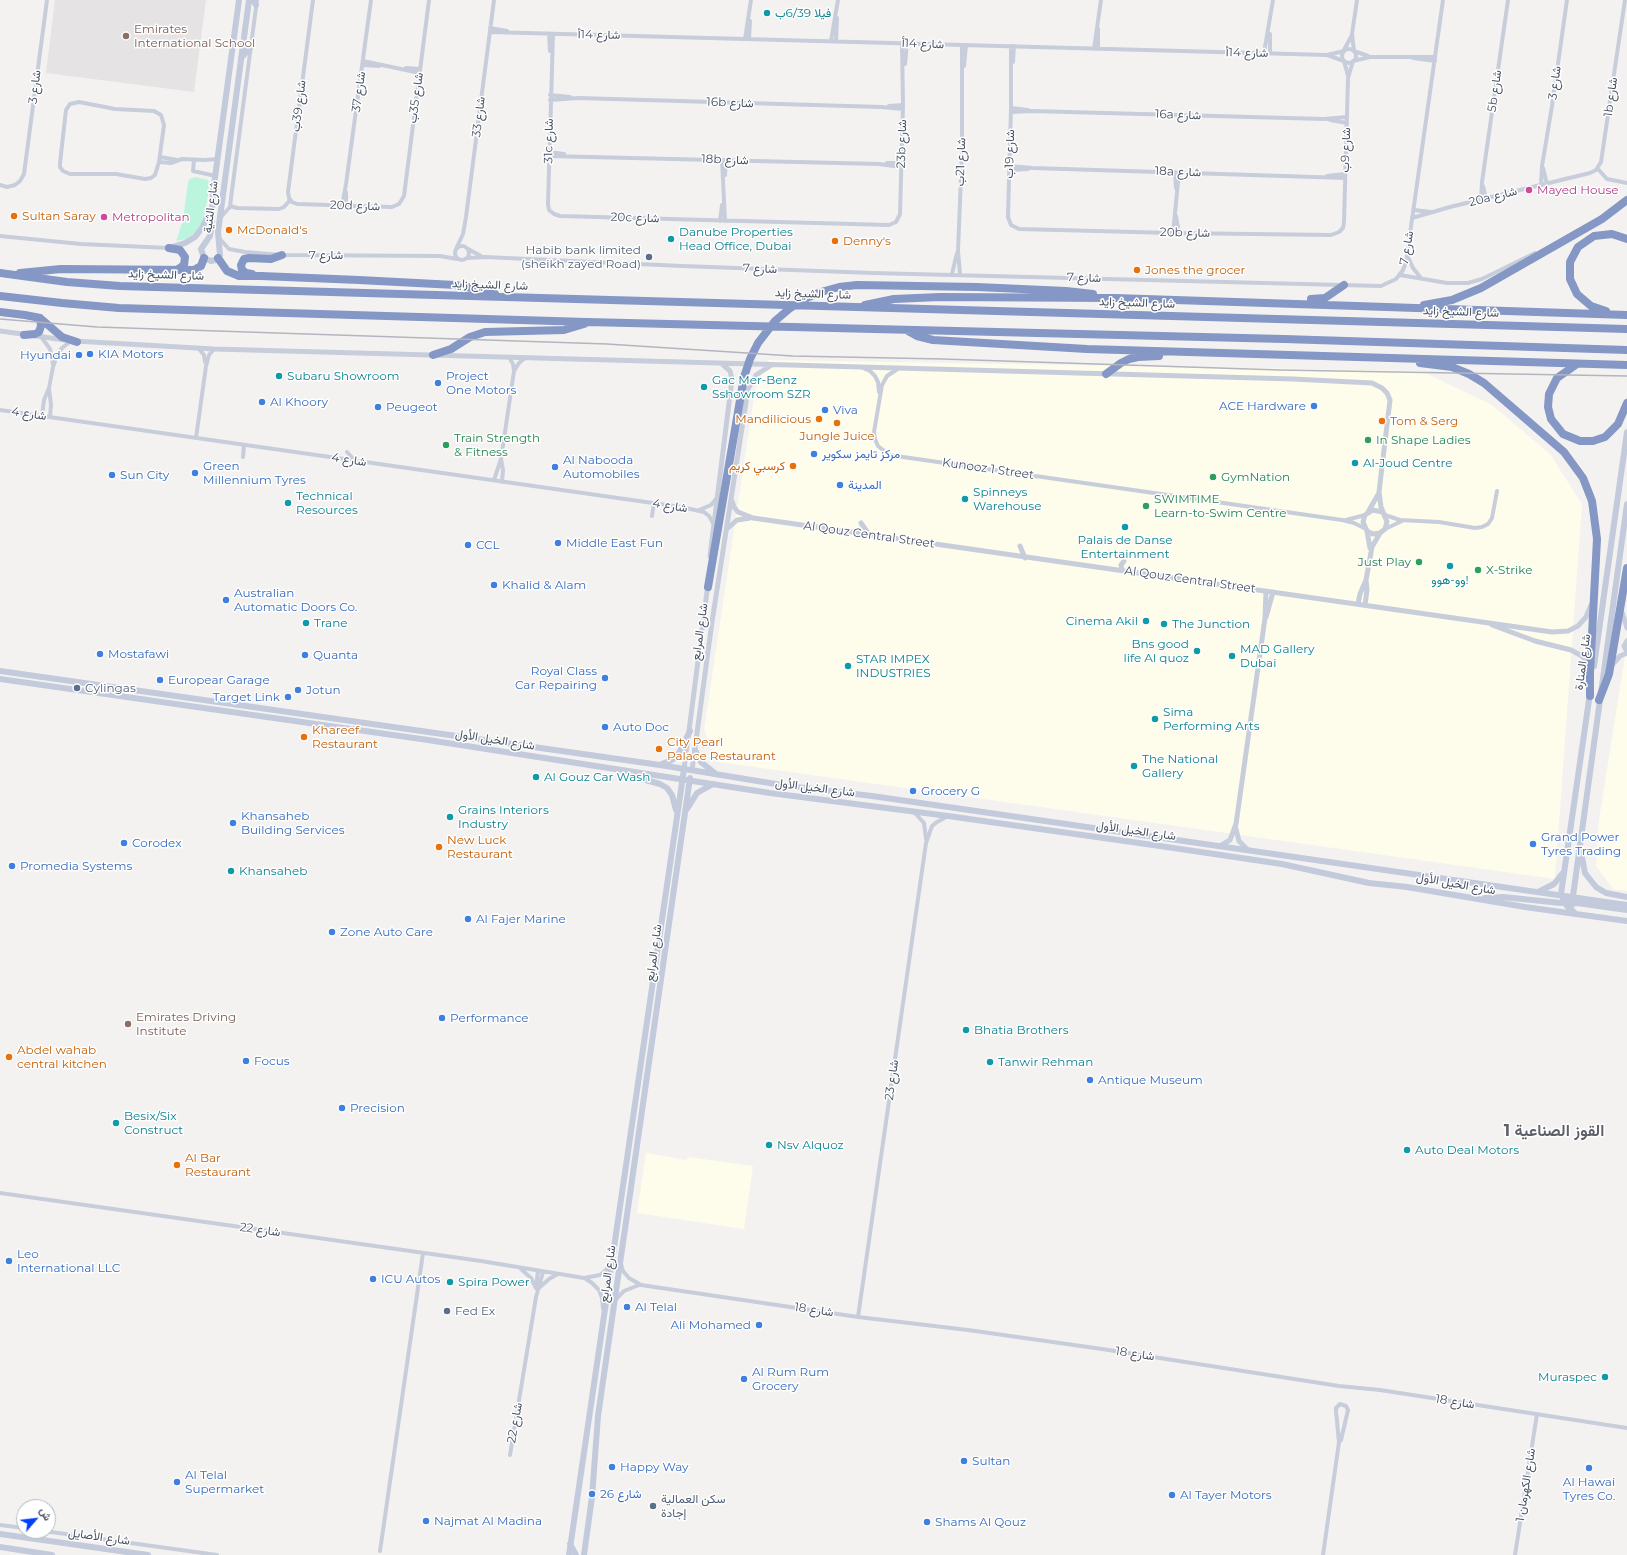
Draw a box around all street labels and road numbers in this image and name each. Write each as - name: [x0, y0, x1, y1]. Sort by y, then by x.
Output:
- street label: شارع 14أ: [578, 27, 620, 43]
- street label: شارع 14أ: [902, 36, 944, 52]
- street label: شارع 14أ: [1226, 45, 1268, 61]
- street label: شارع 3: [1546, 65, 1564, 101]
- street label: شارع 3: [26, 69, 44, 105]
- street label: 5b شارع: [1485, 69, 1505, 113]
- street label: شارع 37: [349, 71, 369, 113]
- street label: شارع 35ب: [405, 72, 427, 124]
- street label: 1b شارع: [1601, 76, 1621, 118]
- street label: شارع 39ب: [289, 79, 309, 133]
- street label: 16b شارع: [706, 95, 754, 111]
- street label: شارع 33: [469, 96, 489, 138]
- street label: 16a شارع: [1155, 107, 1201, 123]
- street label: 31c شارع: [541, 118, 557, 164]
- street label: 23b شارع: [894, 119, 910, 169]
- street label: شارع 9ب: [1338, 127, 1354, 173]
- street label: شارع 19ب: [1002, 129, 1018, 179]
- street label: شارع 21ب: [953, 137, 969, 187]
- street label: 18b شارع: [701, 152, 749, 168]
- street label: 18a شارع: [1155, 164, 1201, 180]
- street label: شارع الثنية: [201, 180, 221, 234]
- street label: 20a شارع: [1467, 184, 1519, 210]
- street label: 20d شارع: [330, 198, 380, 214]
- street label: 20c شارع: [610, 210, 660, 226]
- street label: 20b شارع: [1160, 225, 1210, 241]
- street label: شارع 7: [1397, 230, 1417, 266]
- street label: شارع 7: [309, 248, 343, 262]
- street label: شارع 7: [743, 261, 777, 277]
- street label: شارع الشيخ زايد: [128, 266, 204, 284]
- street label: شارع 7: [1067, 270, 1101, 286]
- street label: شارع الشيخ زايد: [452, 276, 528, 294]
- street label: شارع الشيخ زايد: [775, 285, 851, 303]
- street label: شارع الشيخ زايد: [1099, 294, 1175, 312]
- street label: شارع الشيخ زايد: [1423, 303, 1499, 321]
- street label: شارع 4: [11, 404, 47, 424]
- street label: شارع 4: [331, 450, 367, 470]
- street label: Kunooz 1 Street: [941, 455, 1035, 483]
- street label: شارع 4: [651, 496, 689, 516]
- street label: Al Qouz Central Street: [802, 519, 936, 551]
- street label: Al Qouz Central Street: [1123, 564, 1257, 596]
- street label: شارع المرابع: [689, 602, 711, 662]
- street label: شارع المنارة: [1572, 633, 1594, 691]
- street label: شارع الخيل الأول: [454, 727, 536, 753]
- street label: شارع الخيل الأول: [774, 776, 856, 800]
- street label: شارع الخيل الأول: [1095, 818, 1177, 844]
- street label: شارع الخيل الأول: [1415, 870, 1497, 898]
- street label: شارع المرابع: [643, 923, 665, 983]
- street label: شارع 23: [882, 1059, 902, 1101]
- street label: شارع 22: [239, 1220, 281, 1240]
- street label: شارع المرابع: [597, 1244, 619, 1304]
- street label: شارع 18: [794, 1300, 834, 1320]
- street label: شارع 18: [1115, 1344, 1155, 1364]
- street label: شارع 18: [1434, 1392, 1476, 1412]
- street label: شارع 22: [504, 1402, 526, 1444]
- street label: شارع الكهرمان 1: [1513, 1447, 1539, 1523]
- street label: شارع الأصايل: [67, 1526, 131, 1548]

